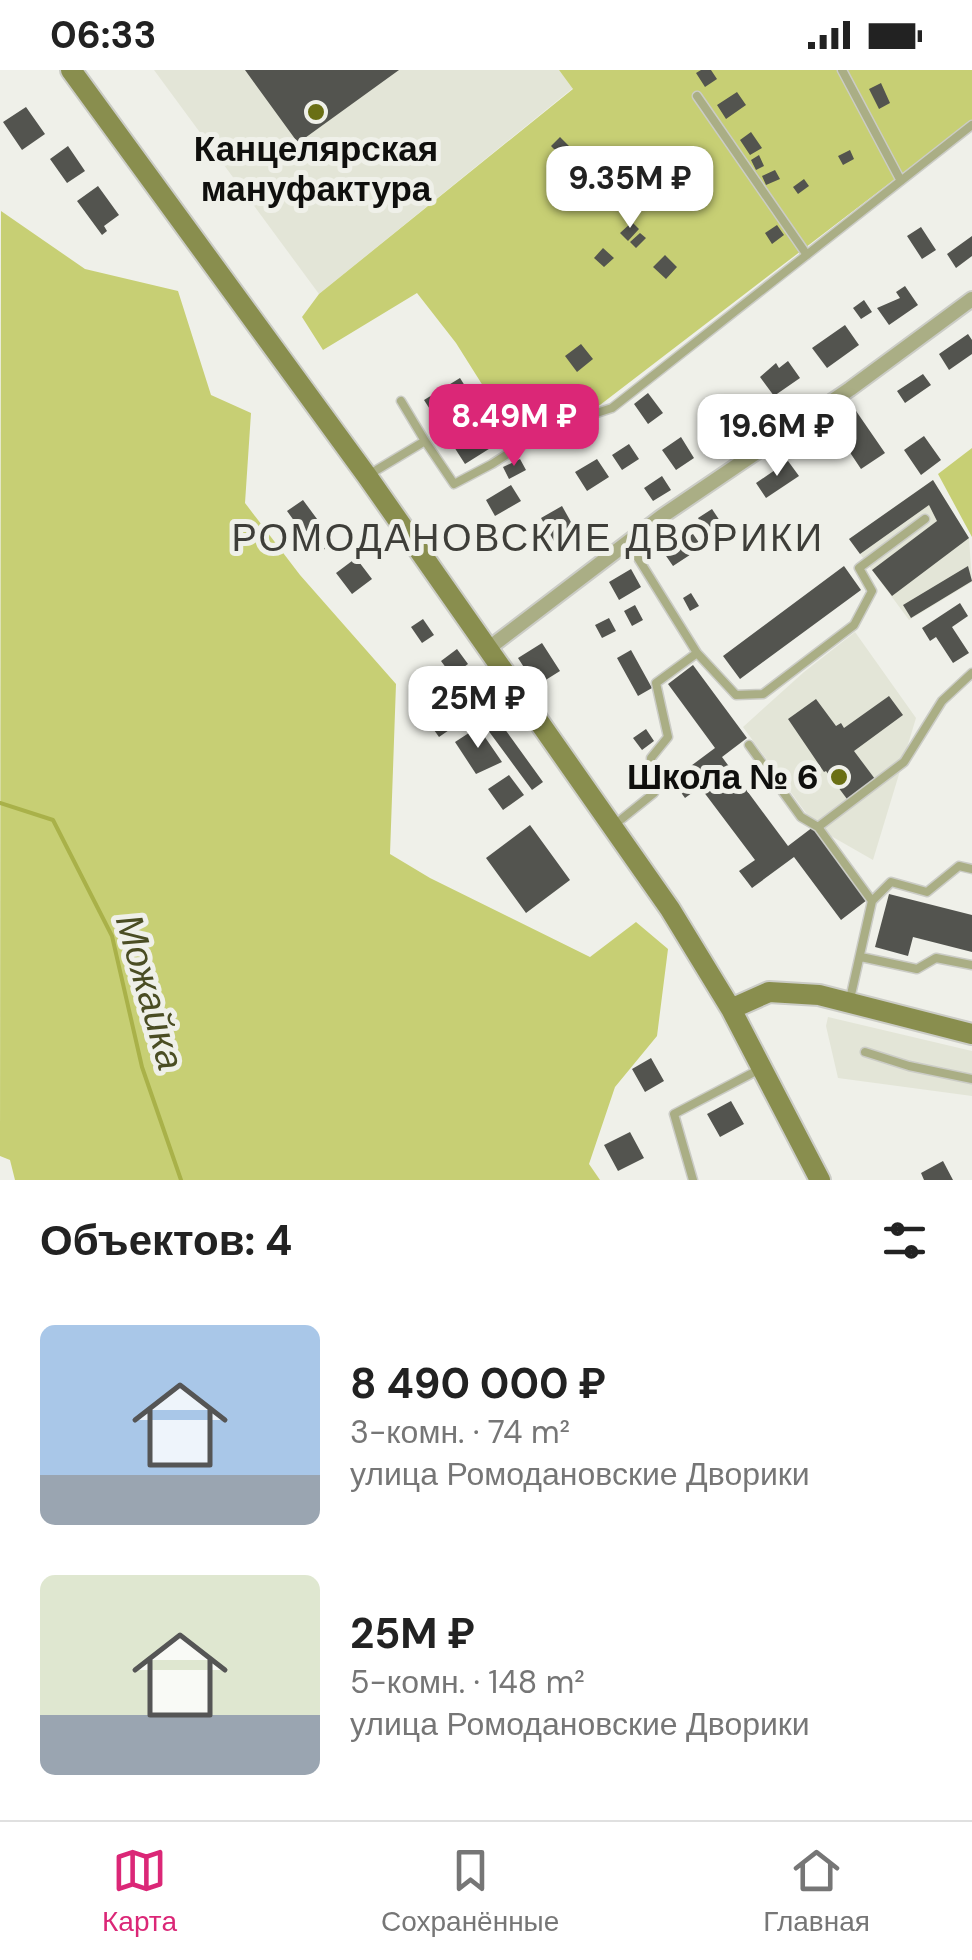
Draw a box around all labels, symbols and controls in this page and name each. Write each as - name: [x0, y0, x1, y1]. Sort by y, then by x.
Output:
- text: 06:33: [50, 10, 156, 60]
- marker: Канцелярская мануфактура: [305, 101, 327, 123]
- place label: Канцелярская мануфактура: [194, 126, 438, 212]
- pin: 9.35M ₽: [538, 146, 722, 231]
- text: 9.35M ₽: [568, 157, 692, 199]
- pin: 8.49M ₽: [422, 384, 606, 469]
- pin: 19.6M ₽: [685, 394, 869, 479]
- text: 8.49M ₽: [451, 395, 577, 437]
- text: 19.6M ₽: [719, 405, 835, 447]
- district label: РОМОДАНОВСКИЕ ДВОРИКИ: [232, 513, 824, 563]
- pin: 25M ₽: [408, 666, 548, 751]
- text: 25M ₽: [430, 677, 526, 719]
- place label: Школа № 6: [627, 754, 819, 800]
- marker: Школа № 6: [828, 766, 850, 788]
- water label: Можайка: [104, 908, 196, 1076]
- text: Объектов: 4: [40, 1213, 292, 1268]
- icon: filters: [877, 1213, 932, 1268]
- text: 8 490 000 ₽: [350, 1356, 606, 1411]
- icon: home: [120, 1365, 240, 1485]
- text: 3-комн. · 74 m²: [350, 1411, 570, 1453]
- text: улица Ромодановские Дворики: [350, 1453, 810, 1495]
- text: 25M ₽: [350, 1606, 475, 1661]
- icon: home: [120, 1615, 240, 1735]
- text: 5-комн. · 148 m²: [350, 1661, 585, 1703]
- text: улица Ромодановские Дворики: [350, 1703, 810, 1745]
- tab: Карта: [102, 1843, 177, 1940]
- tab: Сохранённые: [381, 1843, 559, 1940]
- tab: Главная: [763, 1843, 870, 1940]

